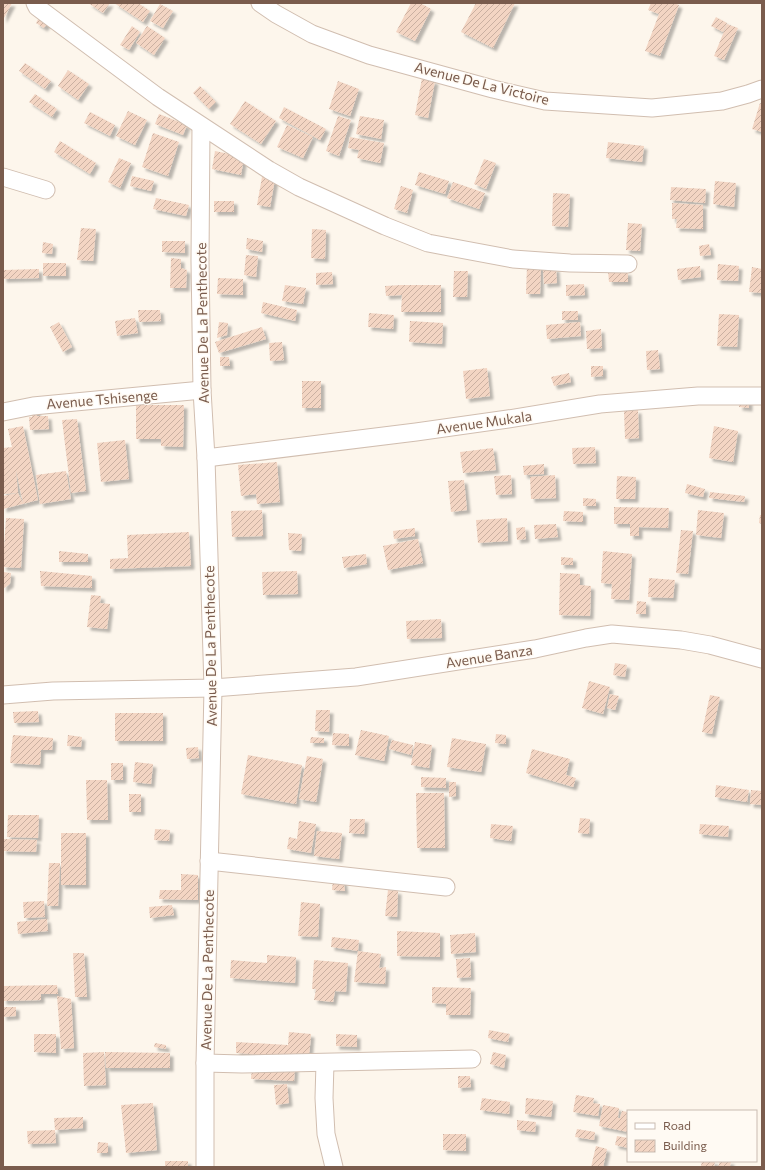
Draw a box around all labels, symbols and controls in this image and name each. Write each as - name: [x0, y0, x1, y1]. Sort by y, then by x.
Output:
- street label: Avenue De La Victoire: [413, 58, 551, 108]
- street label: Avenue De La Penthecote: [192, 242, 212, 404]
- street label: Avenue Tshisenge: [46, 386, 158, 412]
- street label: Avenue Mukala: [435, 407, 533, 437]
- street label: Avenue De La Penthecote: [200, 565, 220, 727]
- street label: Avenue Banza: [444, 641, 534, 671]
- street label: Avenue De La Penthecote: [197, 889, 217, 1051]
- legend: [627, 1110, 757, 1162]
- text: Road: [663, 1118, 691, 1132]
- text: Building: [663, 1138, 707, 1152]

